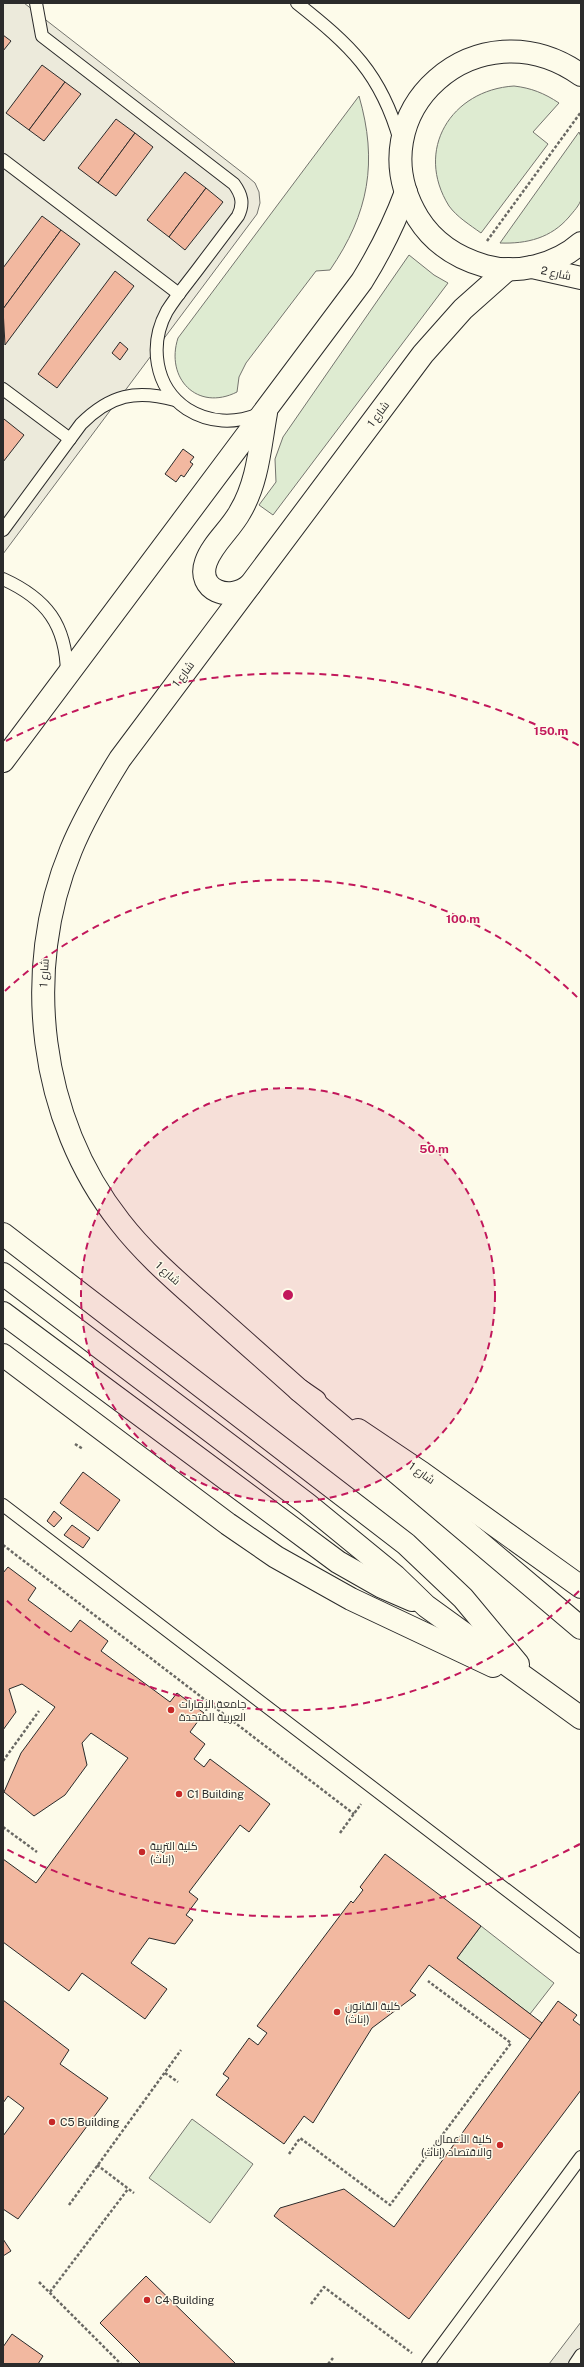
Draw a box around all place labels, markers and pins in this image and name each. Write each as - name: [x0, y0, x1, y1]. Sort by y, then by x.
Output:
- centre of rings: [281, 1288, 295, 1302]
- place label: جامعة الإمارات العربية المتحدة: [179, 1698, 246, 1724]
- marker: جامعة الإمارات العربية المتحدة: [166, 1705, 176, 1715]
- place label: C1 Building: [187, 1788, 244, 1800]
- marker: C1 Building: [174, 1789, 184, 1799]
- place label: كلية التربية (إناث): [150, 1840, 198, 1866]
- marker: كلية التربية (إناث): [137, 1847, 147, 1857]
- place label: كلية القانون (إناث): [345, 2000, 401, 2026]
- marker: كلية القانون (إناث): [332, 2007, 342, 2017]
- place label: C5 Building: [60, 2116, 120, 2128]
- marker: C5 Building: [47, 2117, 57, 2127]
- place label: كلية الأعمال والاقتصاد (إناث): [421, 2133, 492, 2159]
- marker: كلية الأعمال والاقتصاد (إناث): [495, 2140, 505, 2150]
- place label: C4 Building: [155, 2294, 215, 2306]
- marker: C4 Building: [142, 2295, 152, 2305]

